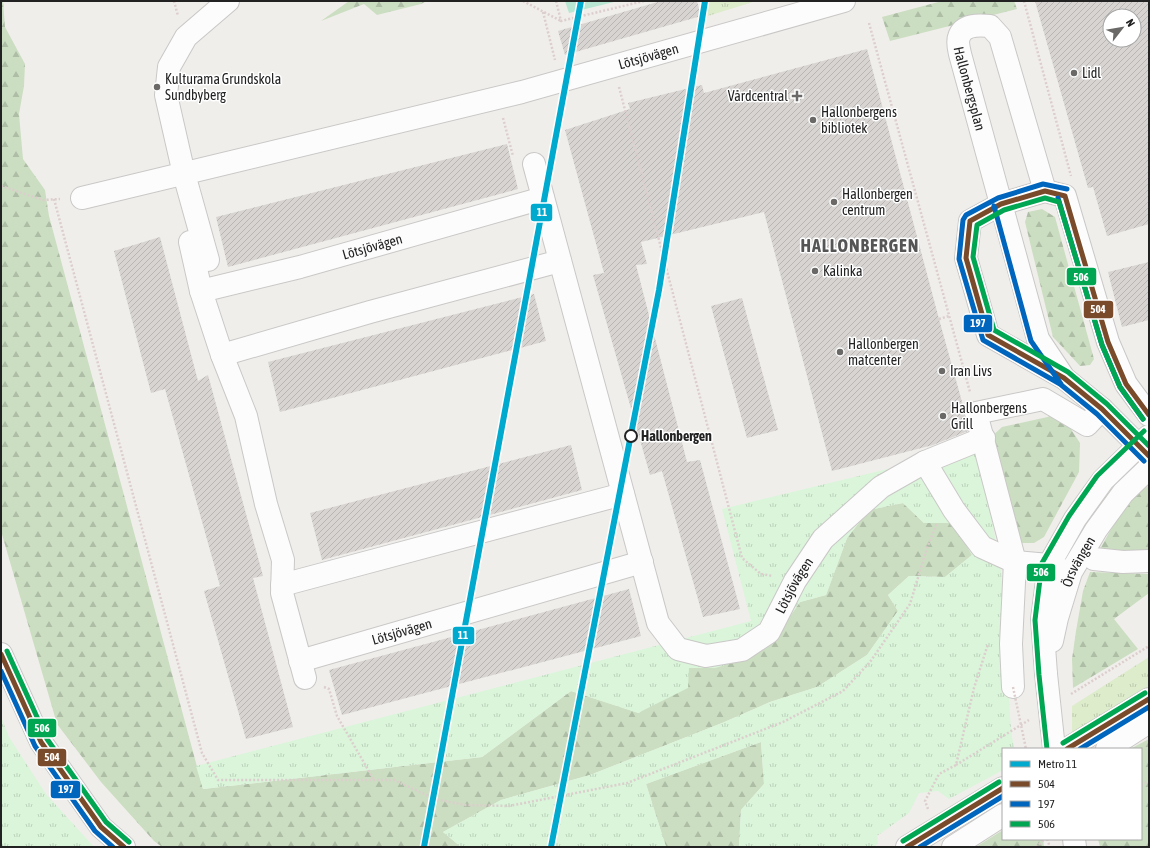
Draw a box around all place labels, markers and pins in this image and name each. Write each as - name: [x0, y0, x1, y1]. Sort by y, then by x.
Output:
- place label: Lidl: [1082, 65, 1101, 81]
- marker: Lidl: [1069, 68, 1079, 78]
- place label: Kulturama Grundskola Sundbyberg: [165, 71, 281, 103]
- marker: Kulturama Grundskola Sundbyberg: [152, 82, 162, 92]
- place label: Vårdcentral: [728, 88, 788, 104]
- marker: Vårdcentral: [791, 90, 803, 102]
- place label: Hallonbergens bibliotek: [821, 104, 897, 136]
- marker: Hallonbergens bibliotek: [808, 115, 818, 125]
- place label: Hallonbergen centrum: [842, 186, 913, 218]
- marker: Hallonbergen centrum: [829, 197, 839, 207]
- place label: Kalinka: [823, 263, 862, 279]
- marker: Kalinka: [810, 266, 820, 276]
- place label: Hallonbergen matcenter: [848, 336, 919, 368]
- marker: Hallonbergen matcenter: [835, 347, 845, 357]
- place label: Iran Livs: [950, 363, 992, 379]
- marker: Iran Livs: [937, 366, 947, 376]
- place label: Hallonbergens Grill: [951, 400, 1027, 432]
- marker: Hallonbergens Grill: [938, 411, 948, 421]
- place label: Hallonbergen: [641, 428, 712, 444]
- marker: Hallonbergen: [624, 429, 638, 443]

